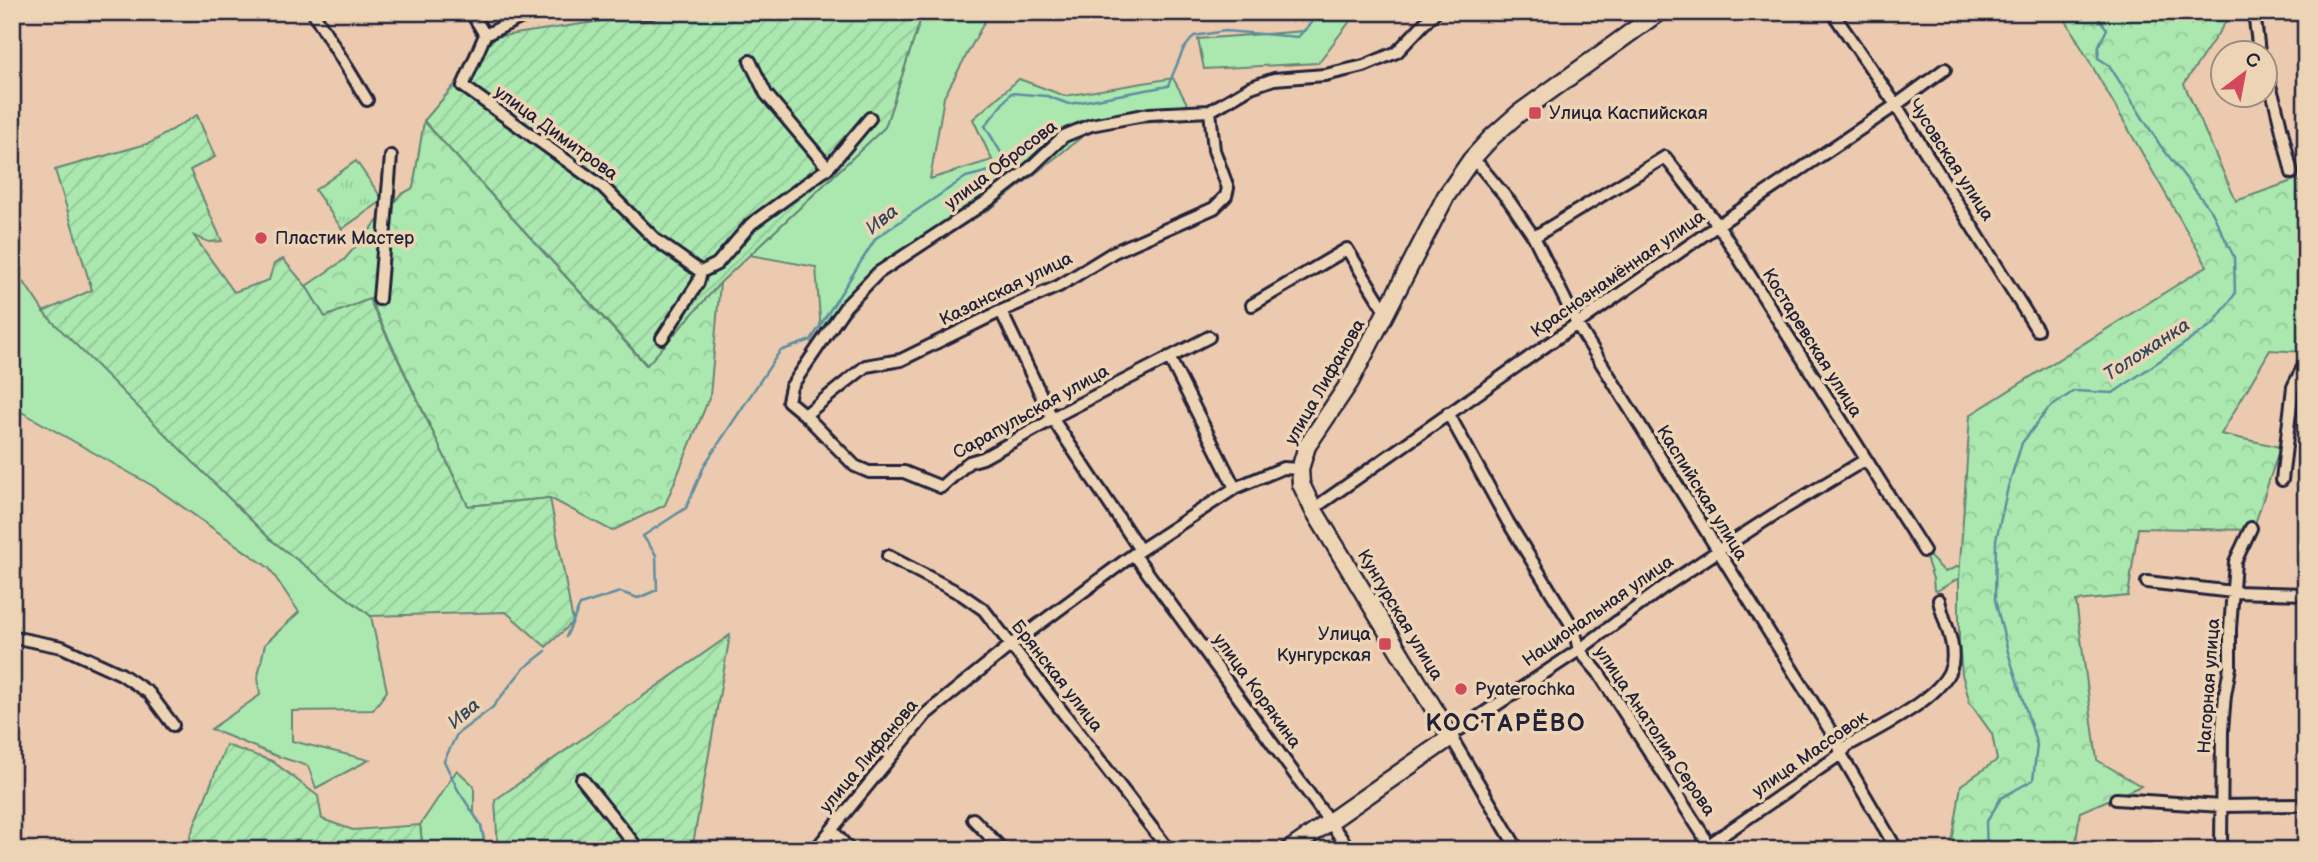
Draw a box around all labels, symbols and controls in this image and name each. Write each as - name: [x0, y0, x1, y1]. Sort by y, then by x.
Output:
- north arrow: [2210, 38, 2280, 108]
- text: С: [2241, 48, 2264, 74]
- street label: улица Димитрова: [490, 81, 622, 185]
- street label: Чусовская улица: [1904, 95, 1998, 225]
- place label: Улица Каспийская: [1549, 103, 1708, 124]
- marker: Улица Каспийская: [1527, 105, 1543, 121]
- street label: улица Обросова: [941, 116, 1062, 214]
- water label: Ива: [861, 200, 903, 240]
- street label: Краснознамённая улица: [1527, 206, 1709, 342]
- place label: Пластик Мастер: [275, 228, 414, 249]
- marker: Пластик Мастер: [253, 230, 269, 246]
- street label: Казанская улица: [936, 248, 1076, 330]
- street label: Костаревская улица: [1758, 265, 1867, 422]
- water label: Толожанка: [2100, 314, 2194, 386]
- street label: улица Лифанова: [1281, 315, 1370, 449]
- street label: Сарапульская улица: [949, 360, 1113, 464]
- street label: Каспийская улица: [1652, 422, 1752, 565]
- street label: Кунгурская улица: [1353, 546, 1448, 685]
- street label: Национальная улица: [1518, 551, 1678, 671]
- street label: Брянская улица: [1007, 616, 1107, 736]
- street label: Нагорная улица: [2194, 617, 2224, 754]
- place label: Улица Кунгурская: [1277, 624, 1371, 666]
- street label: улица Корякина: [1208, 630, 1306, 753]
- marker: Улица Кунгурская: [1377, 636, 1393, 652]
- street label: улица Анатолия Серова: [1590, 642, 1720, 820]
- place label: Pyaterochka: [1475, 679, 1575, 700]
- marker: Pyaterochka: [1453, 681, 1469, 697]
- water label: Ива: [443, 694, 485, 734]
- street label: улица Лифанова: [815, 695, 923, 817]
- street label: улица Массовок: [1748, 706, 1872, 802]
- district label: КОСТАРЁВО: [1425, 709, 1587, 738]

